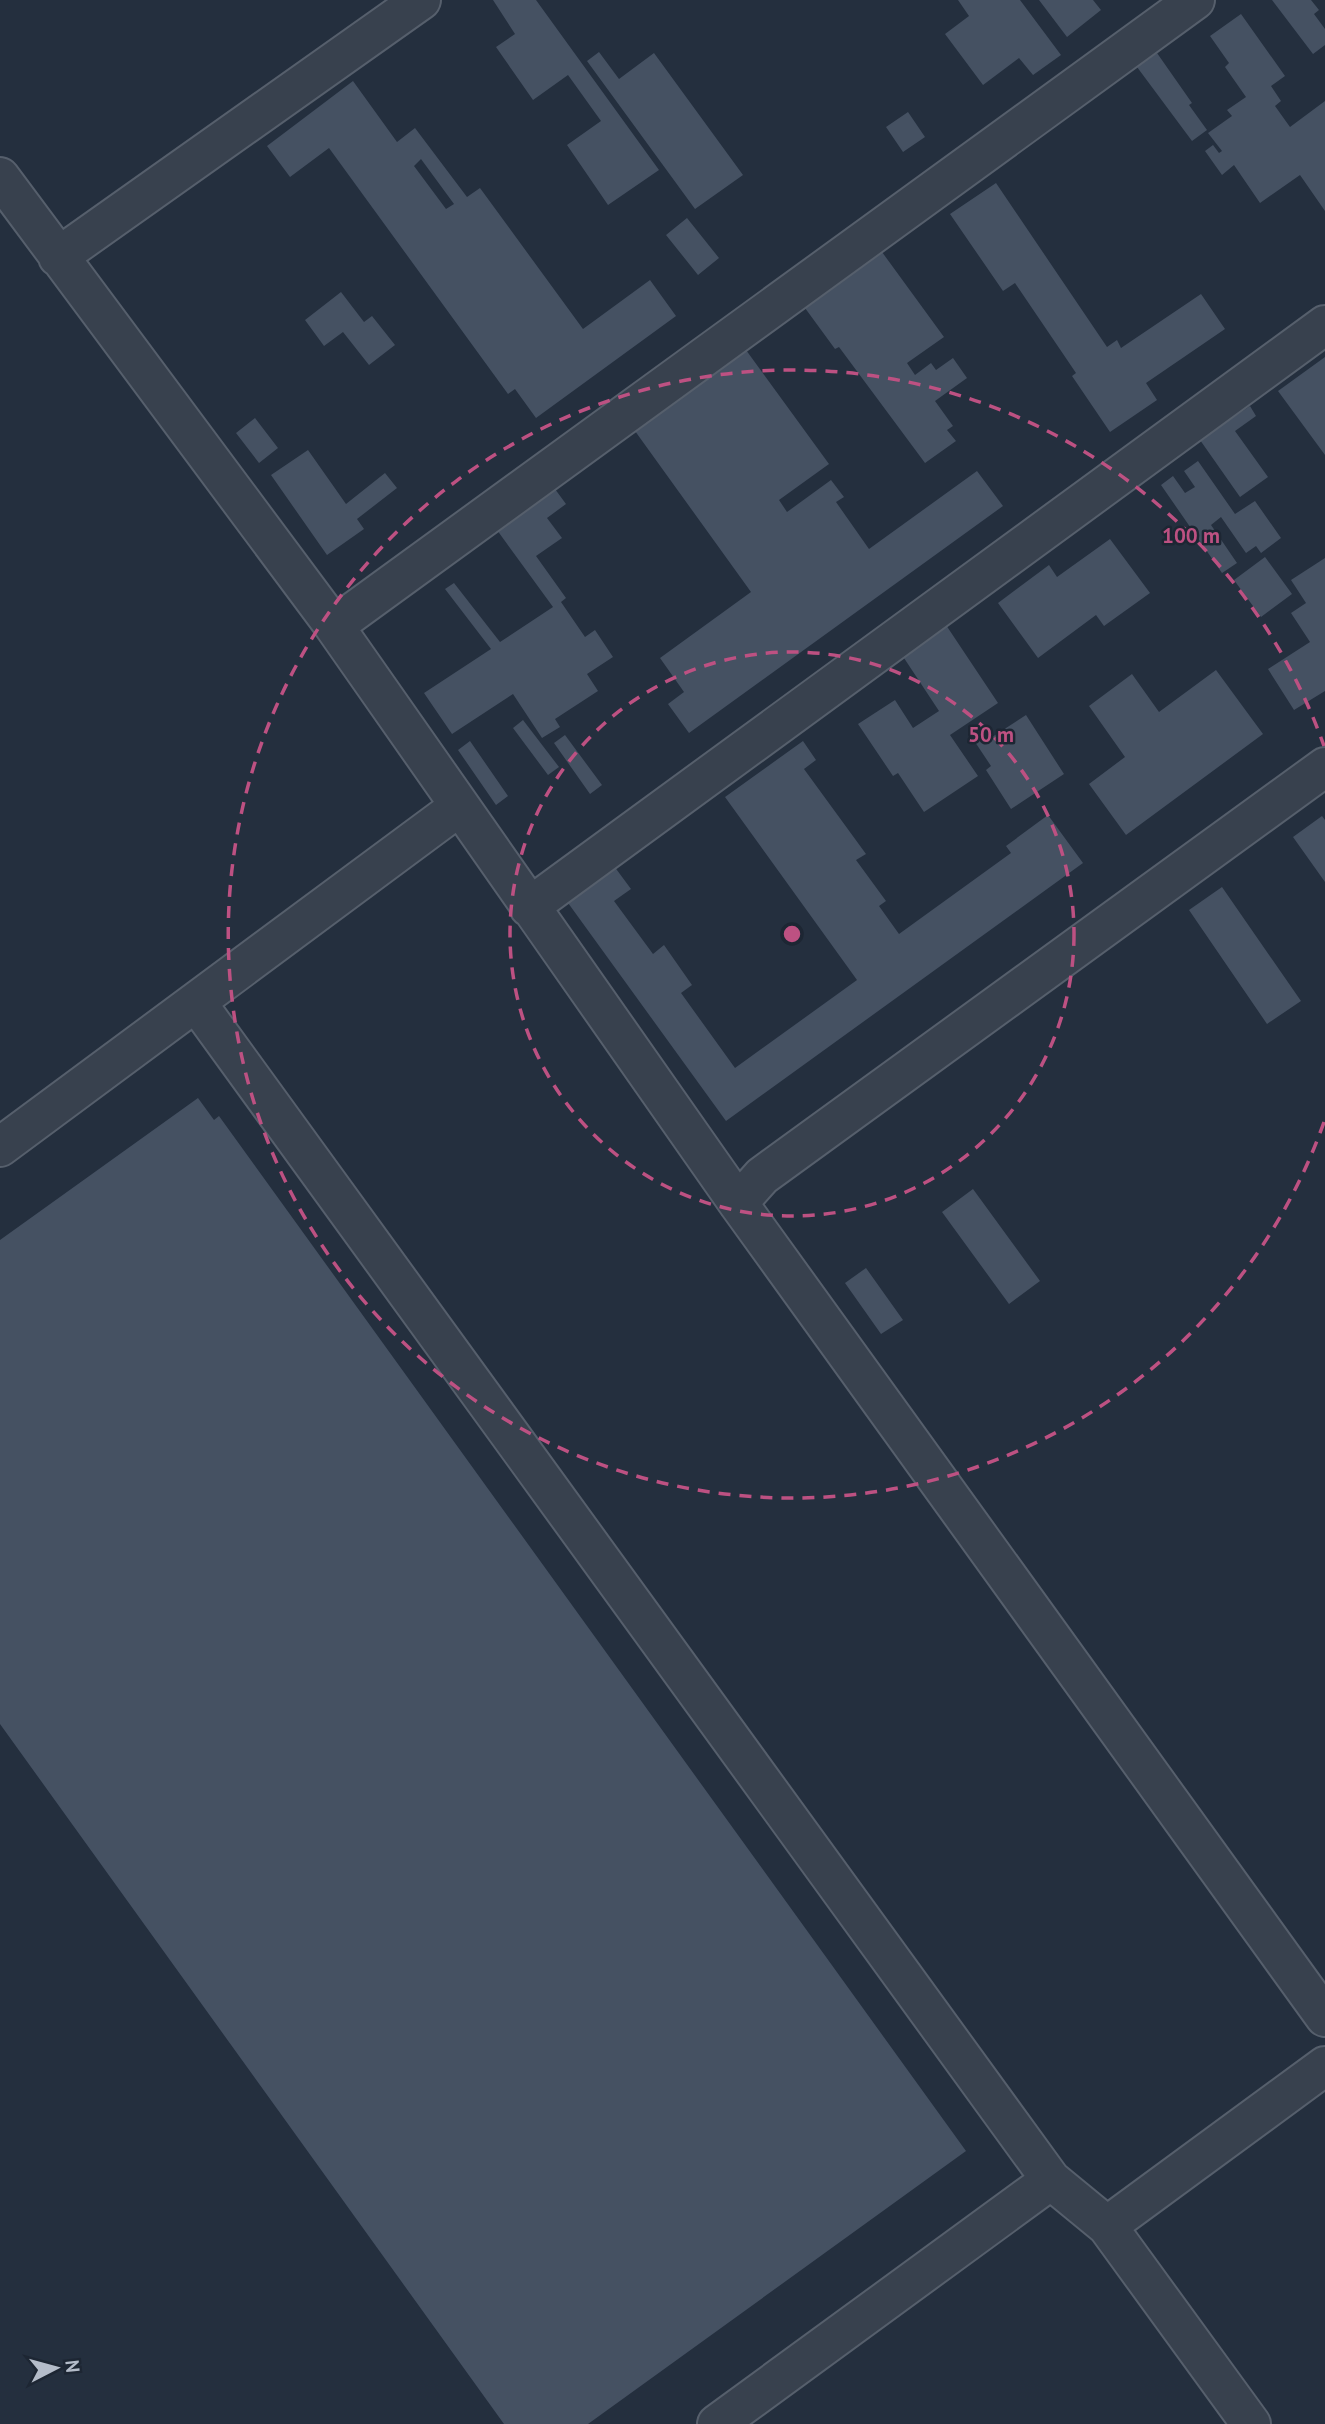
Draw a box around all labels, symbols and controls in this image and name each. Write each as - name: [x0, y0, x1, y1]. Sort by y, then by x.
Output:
- text: 100 m: [1162, 522, 1220, 549]
- text: 50 m: [968, 721, 1014, 748]
- centre of rings: [780, 922, 804, 946]
- north arrow: [21, 2333, 91, 2403]
- text: N: [60, 2359, 85, 2374]

